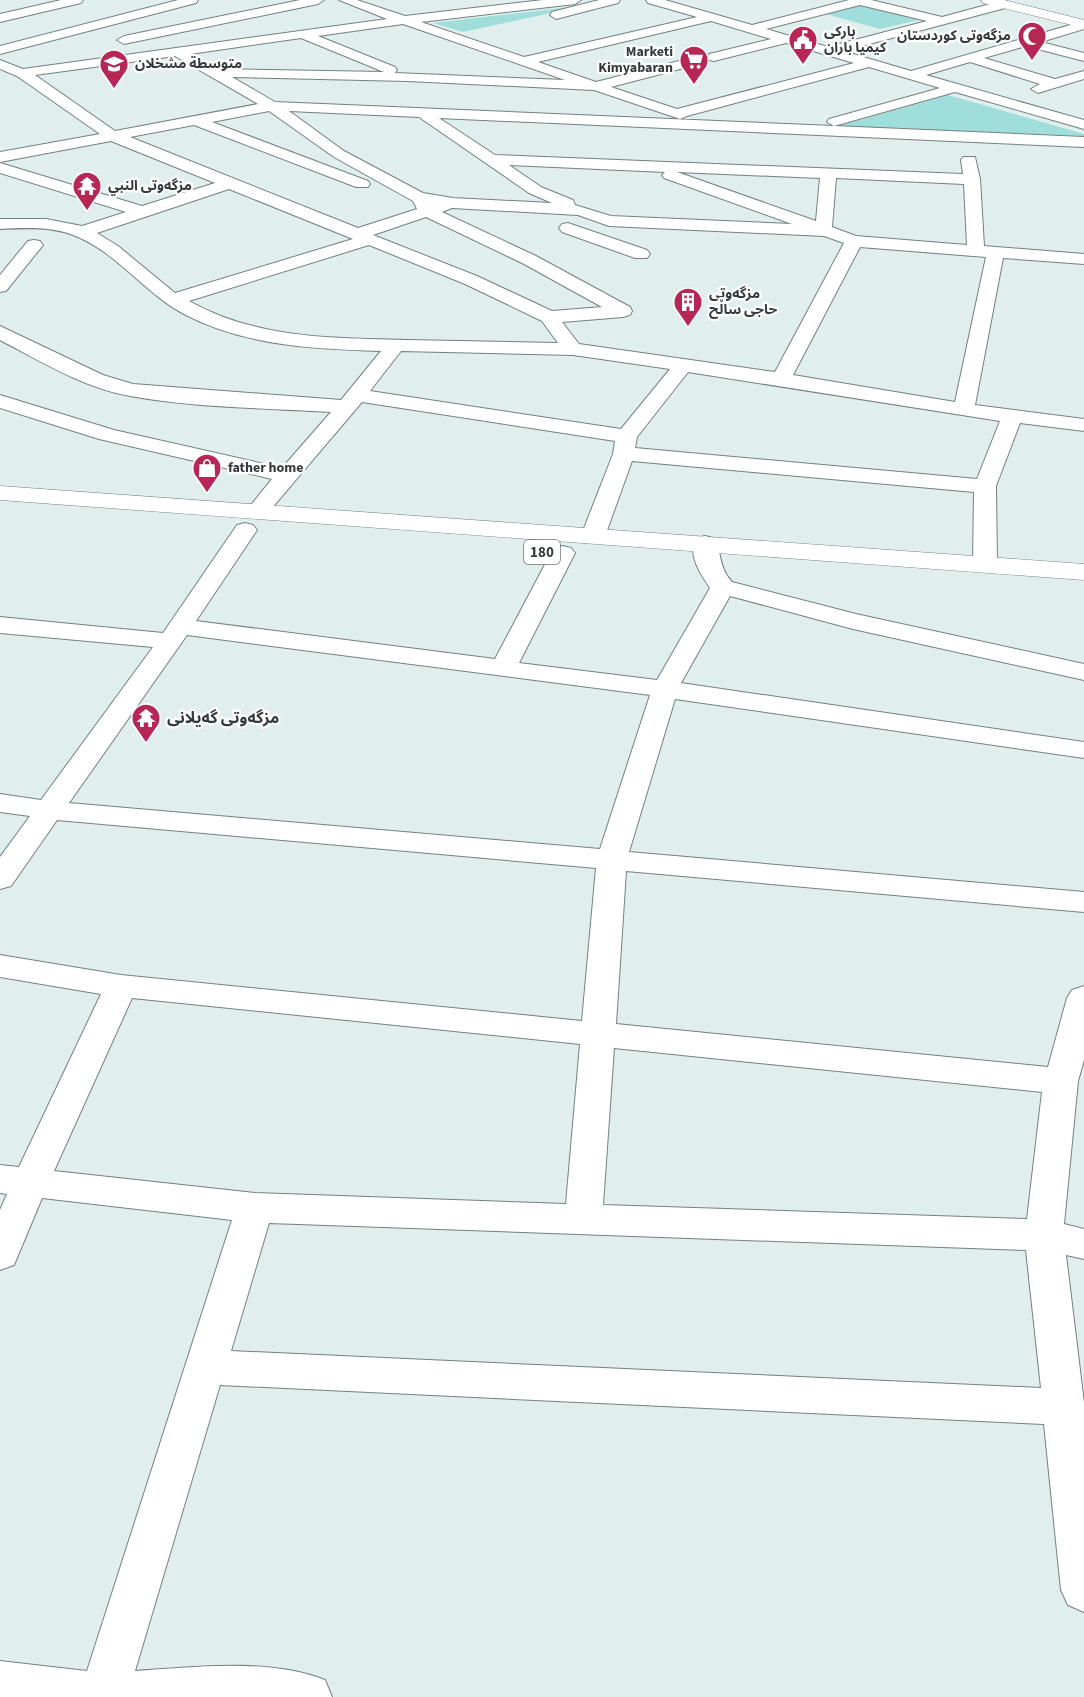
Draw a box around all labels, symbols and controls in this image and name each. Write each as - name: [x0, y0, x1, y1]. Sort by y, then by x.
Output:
- mosque icon: مزگەوتی کوردستان: [1016, 20, 1048, 62]
- place label: باركى كيميا باران: [824, 22, 887, 58]
- public building icon: باركى كيميا باران: [787, 24, 819, 66]
- place label: مزگەوتی کوردستان: [897, 26, 1011, 46]
- place label: Marketi Kimyabaran: [598, 42, 673, 78]
- supermarket icon: Marketi Kimyabaran: [678, 44, 710, 86]
- school or university icon: متوسطة مشخلان: [98, 48, 130, 90]
- place label: متوسطة مشخلان: [135, 54, 242, 74]
- temple icon: مزگەوتی النبي: [71, 170, 103, 212]
- place label: مزگەوتی النبي: [108, 176, 192, 196]
- place label: مزگەوتی حاجی ساڵح: [709, 284, 778, 320]
- building icon: مزگەوتی حاجی ساڵح: [672, 286, 704, 328]
- shop icon: father home: [191, 452, 223, 494]
- place label: father home: [228, 458, 304, 478]
- road number: 180: [524, 540, 560, 564]
- temple icon: مزگەوتی گەیلانی: [130, 702, 162, 744]
- place label: مزگەوتی گەیلانی: [167, 707, 279, 729]

